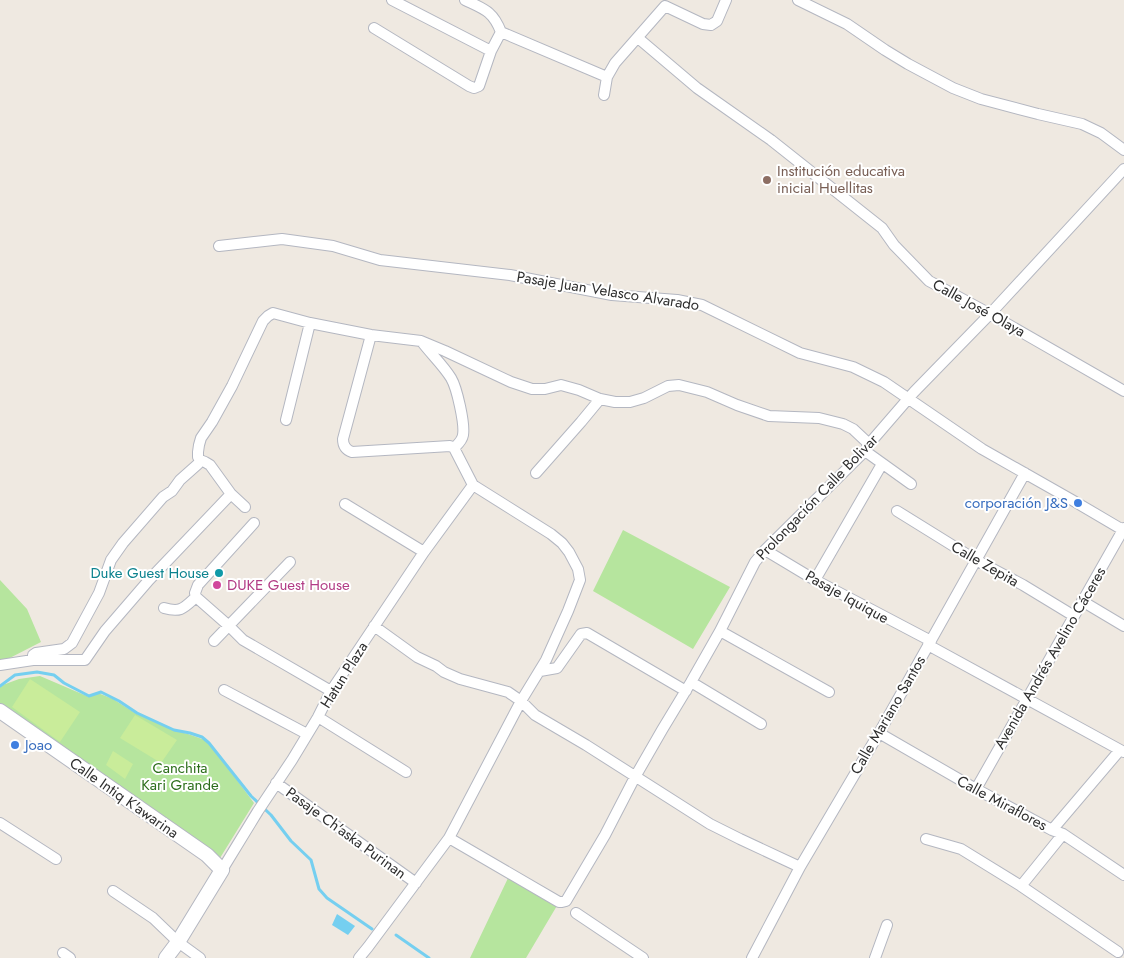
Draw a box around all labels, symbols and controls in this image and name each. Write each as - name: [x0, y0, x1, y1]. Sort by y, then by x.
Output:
- place label: Institución educativa inicial Huellitas: [777, 160, 905, 199]
- marker: Institución educativa inicial Huellitas: [761, 174, 773, 186]
- street label: Pasaje Juan Velasco Alvarado: [515, 266, 701, 316]
- street label: Calle José Olaya: [929, 273, 1029, 343]
- street label: Prolongación Calle Bolivar: [751, 429, 884, 565]
- place label: corporación J&S: [965, 492, 1068, 514]
- marker: corporación J&S: [1072, 497, 1084, 509]
- street label: Calle Zepita: [947, 536, 1023, 592]
- place label: Duke Guest House: [90, 562, 209, 584]
- street label: Avenida Andrés Avelino Cáceres: [989, 563, 1111, 753]
- street label: Pasaje Iquique: [801, 565, 893, 629]
- marker: Duke Guest House: [213, 567, 225, 579]
- place label: DUKE Guest House: [227, 574, 350, 596]
- marker: DUKE Guest House: [211, 579, 223, 591]
- street label: Hatun Plaza: [315, 637, 373, 713]
- street label: Calle Mariano Santos: [845, 651, 931, 779]
- place label: Joao: [23, 734, 52, 756]
- marker: Joao: [9, 739, 21, 751]
- street label: Calle Intiq K'awarina: [65, 752, 183, 844]
- park label: Canchita Kari Grande: [141, 757, 219, 796]
- street label: Calle Miraflores: [953, 770, 1051, 836]
- street label: Pasaje Ch'aska Purinan: [281, 782, 411, 884]

